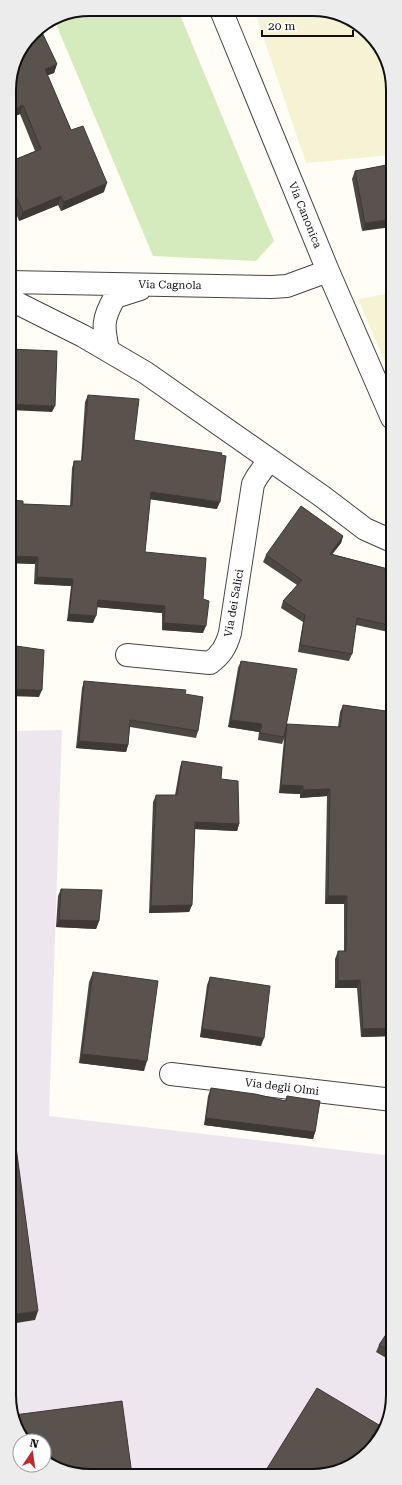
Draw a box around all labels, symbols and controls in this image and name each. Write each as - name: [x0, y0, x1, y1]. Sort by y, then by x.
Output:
- scale bar: [262, 12, 353, 38]
- text: 20 m: [268, 19, 295, 33]
- street label: Via Canonica: [286, 180, 324, 250]
- street label: Via Cagnola: [138, 278, 202, 292]
- street label: Via dei Salici: [222, 568, 246, 638]
- street label: Via degli Olmi: [244, 1076, 320, 1098]
- north arrow: [12, 1433, 52, 1473]
- text: N: [29, 1436, 40, 1451]

